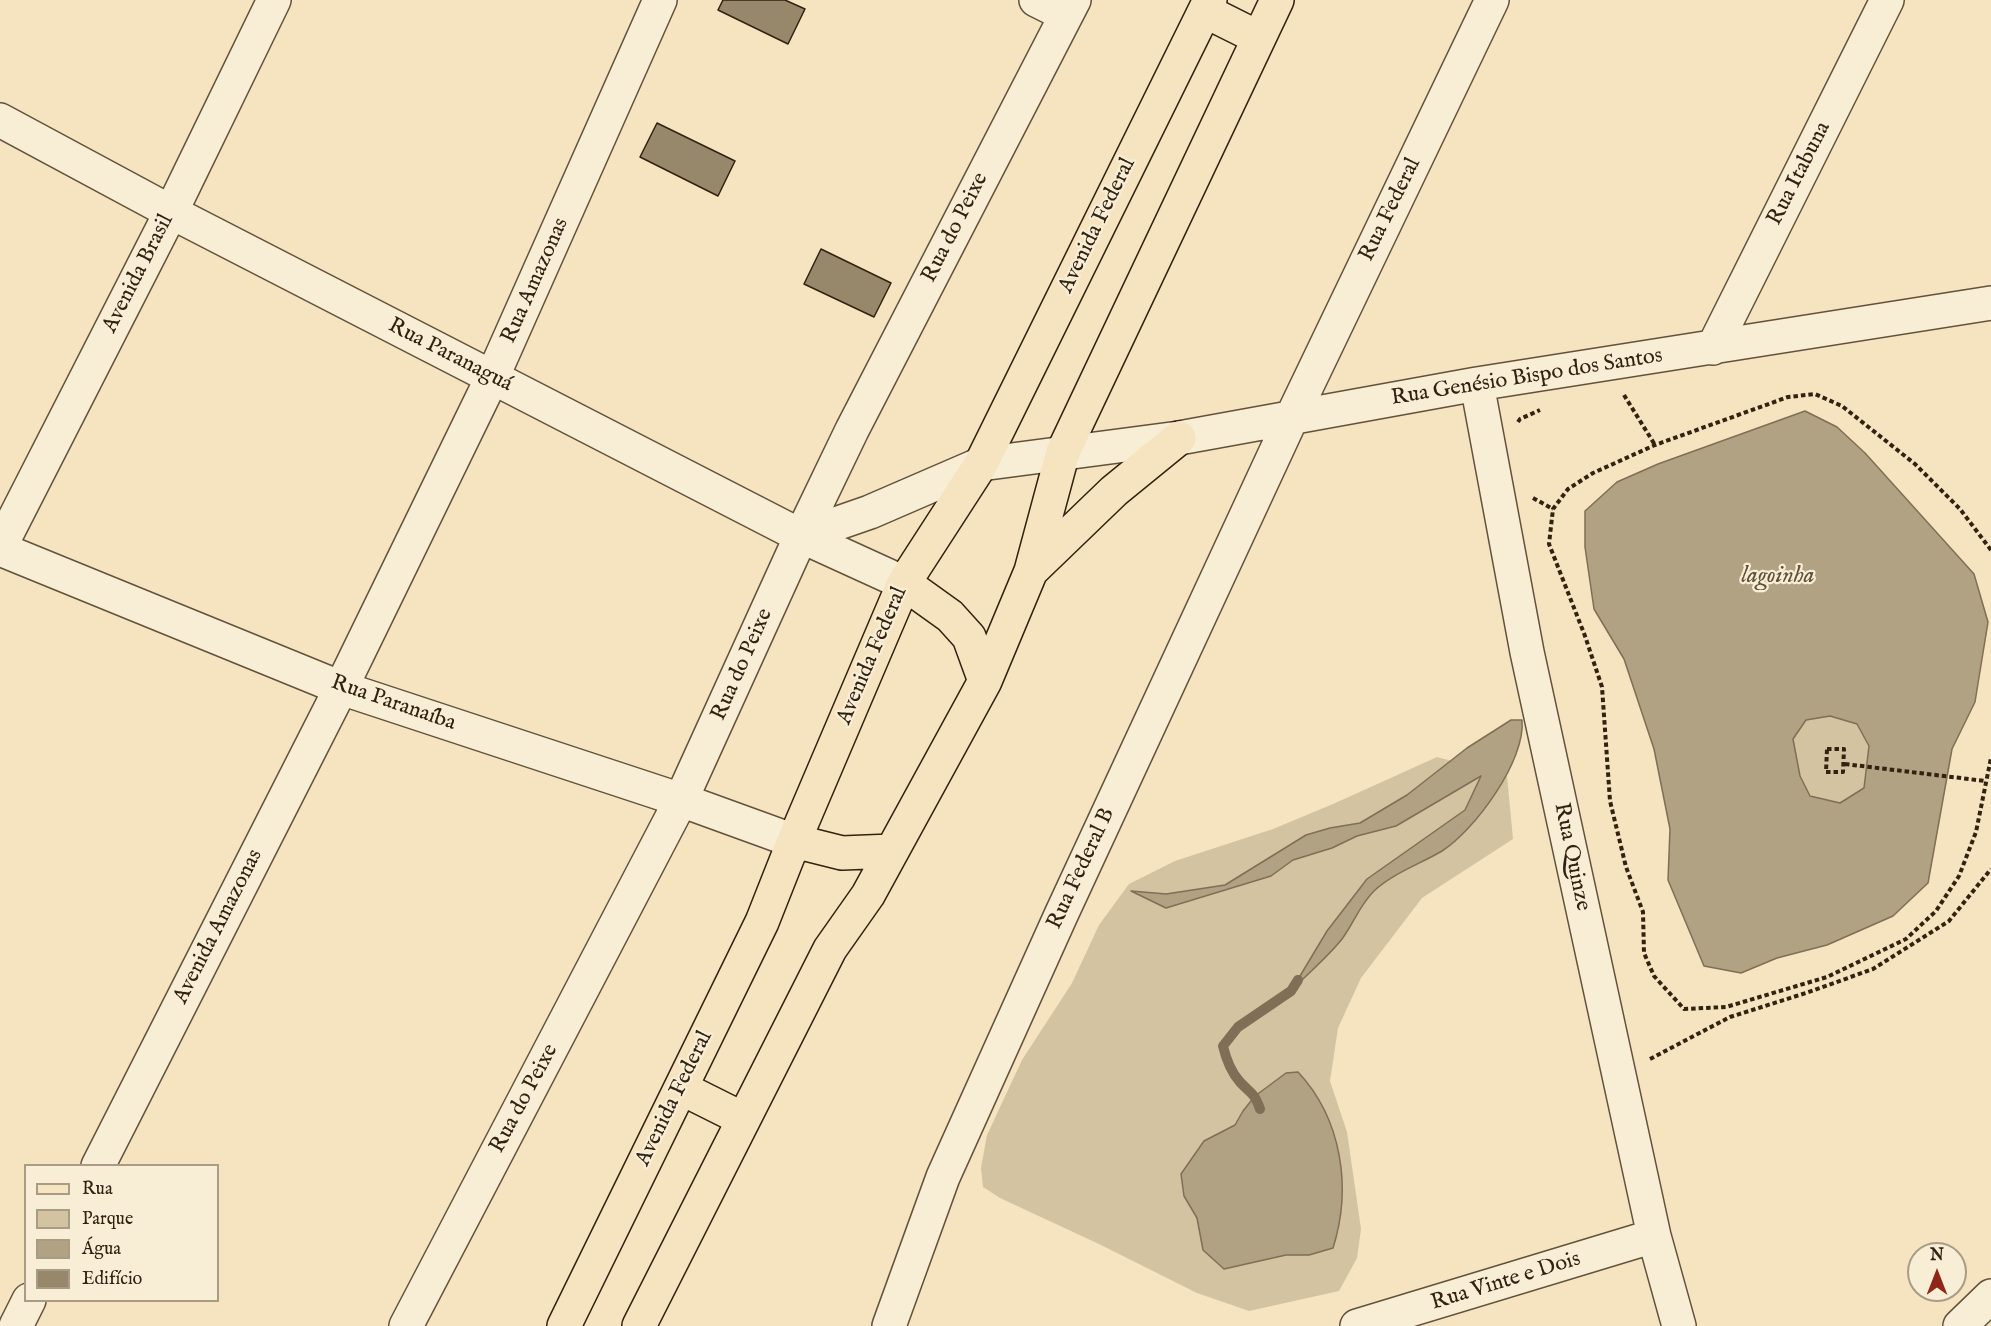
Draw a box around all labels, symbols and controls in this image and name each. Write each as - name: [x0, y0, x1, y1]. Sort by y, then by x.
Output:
- street label: Rua Itabuna: [1763, 118, 1837, 230]
- street label: Avenida Federal: [1054, 154, 1142, 298]
- street label: Rua Federal: [1355, 154, 1427, 266]
- street label: Rua do Peixe: [917, 169, 995, 287]
- street label: Avenida Brasil: [98, 210, 180, 338]
- street label: Rua Amazonas: [497, 214, 575, 348]
- street label: Rua Paranaguá: [383, 313, 517, 399]
- street label: Rua Genésio Bispo dos Santos: [1389, 344, 1665, 412]
- water label: lagoinha: [1741, 563, 1815, 591]
- street label: Avenida Federal: [832, 583, 914, 729]
- street label: Rua do Peixe: [707, 605, 779, 725]
- street label: Rua Paranaíba: [327, 670, 459, 738]
- street label: Rua Quinze: [1547, 801, 1595, 913]
- street label: Rua Federal B: [1042, 804, 1122, 934]
- street label: Avenida Amazonas: [169, 845, 269, 1009]
- street label: Avenida Federal: [631, 1027, 719, 1171]
- street label: Rua do Peixe: [485, 1040, 565, 1158]
- legend: [24, 1164, 219, 1302]
- text: Rua: [82, 1178, 113, 1201]
- text: Parque: [82, 1208, 133, 1231]
- text: Água: [82, 1238, 121, 1261]
- north arrow: [1907, 1242, 1967, 1302]
- text: N: [1930, 1246, 1944, 1266]
- street label: Rua Vinte e Dois: [1428, 1247, 1584, 1317]
- text: Edifício: [82, 1268, 142, 1291]

